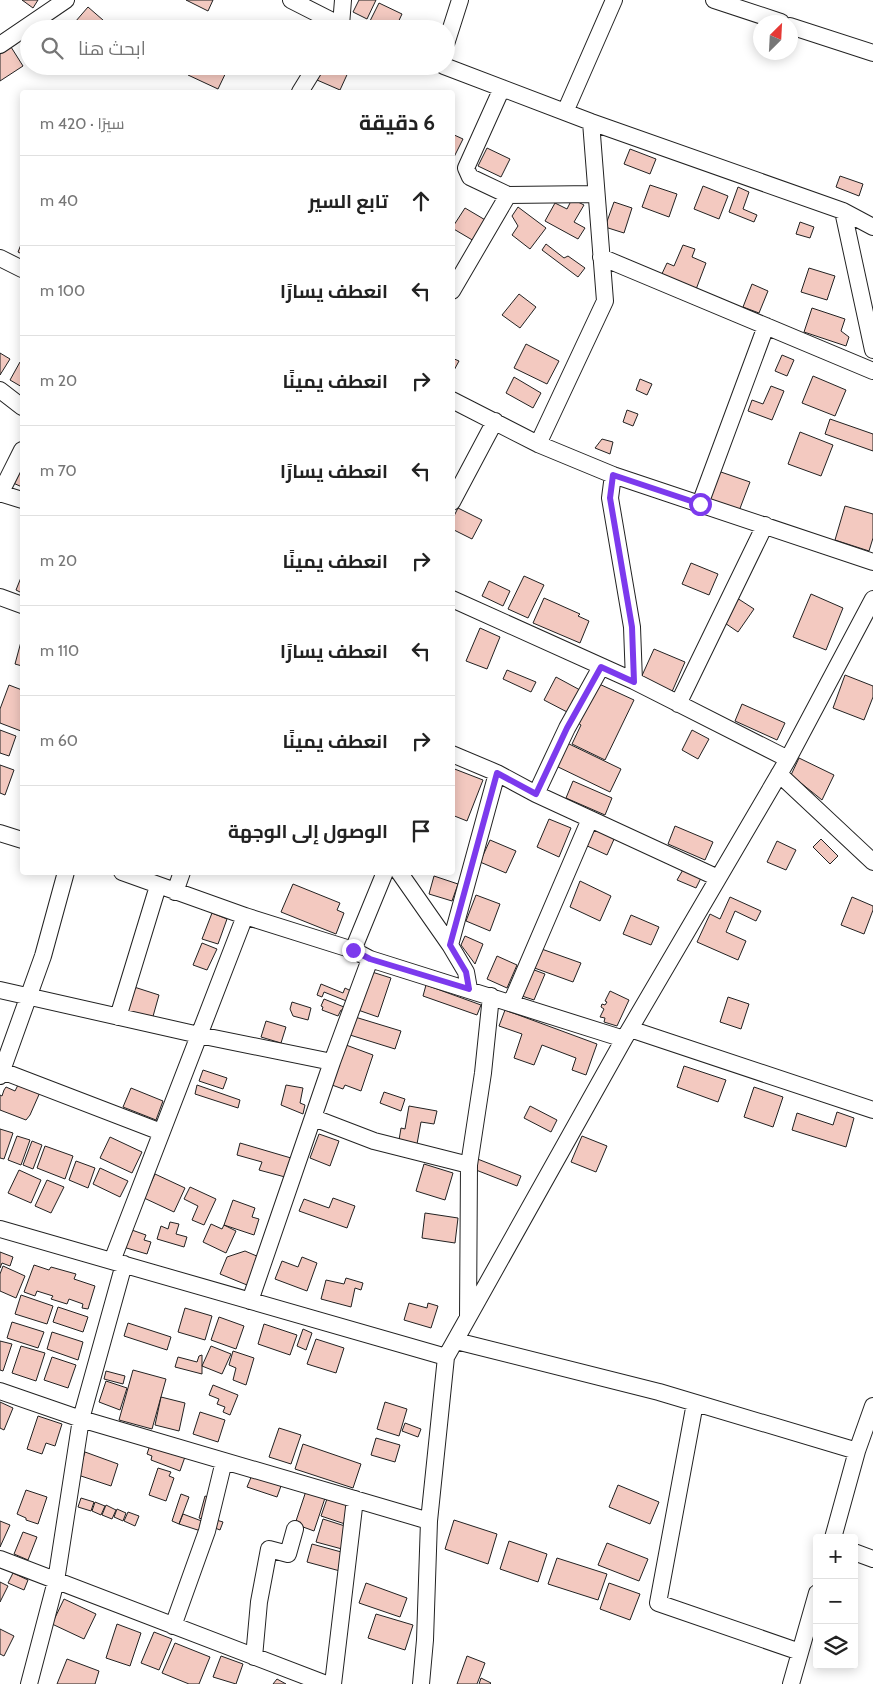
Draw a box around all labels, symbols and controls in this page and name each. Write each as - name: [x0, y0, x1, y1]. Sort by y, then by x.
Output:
- north arrow: [753, 15, 798, 60]
- search box: [20, 20, 455, 75]
- icon: search: [38, 34, 66, 62]
- text: ابحث هنا: [78, 37, 146, 60]
- text: 6 دقيقة: [359, 110, 435, 135]
- text: سيرًا · 420 m: [40, 114, 125, 133]
- icon: ahead: [407, 187, 435, 215]
- text: تابع السير: [308, 190, 388, 213]
- text: 40 m: [40, 191, 78, 210]
- icon: left: [407, 277, 435, 305]
- text: انعطف يسارًا: [280, 280, 388, 303]
- text: 100 m: [40, 281, 85, 300]
- icon: right: [407, 367, 435, 395]
- text: انعطف يمينًا: [282, 370, 388, 393]
- text: 20 m: [40, 371, 77, 390]
- icon: left: [407, 457, 435, 485]
- text: انعطف يسارًا: [280, 460, 388, 483]
- text: 70 m: [40, 461, 77, 480]
- route start: [689, 493, 712, 516]
- icon: right: [407, 547, 435, 575]
- text: انعطف يمينًا: [282, 550, 388, 573]
- text: 20 m: [40, 551, 77, 570]
- icon: left: [407, 637, 435, 665]
- text: انعطف يسارًا: [280, 640, 388, 663]
- text: 110 m: [40, 641, 79, 660]
- icon: right: [407, 727, 435, 755]
- text: انعطف يمينًا: [282, 730, 388, 753]
- text: 60 m: [40, 731, 78, 750]
- icon: arrive: [407, 817, 435, 845]
- text: الوصول إلى الوجهة: [228, 820, 388, 843]
- route end: [342, 939, 365, 962]
- map controls: [813, 1534, 858, 1669]
- button: +: [813, 1534, 858, 1579]
- button: −: [813, 1579, 858, 1624]
- button: layers: [813, 1624, 858, 1669]

